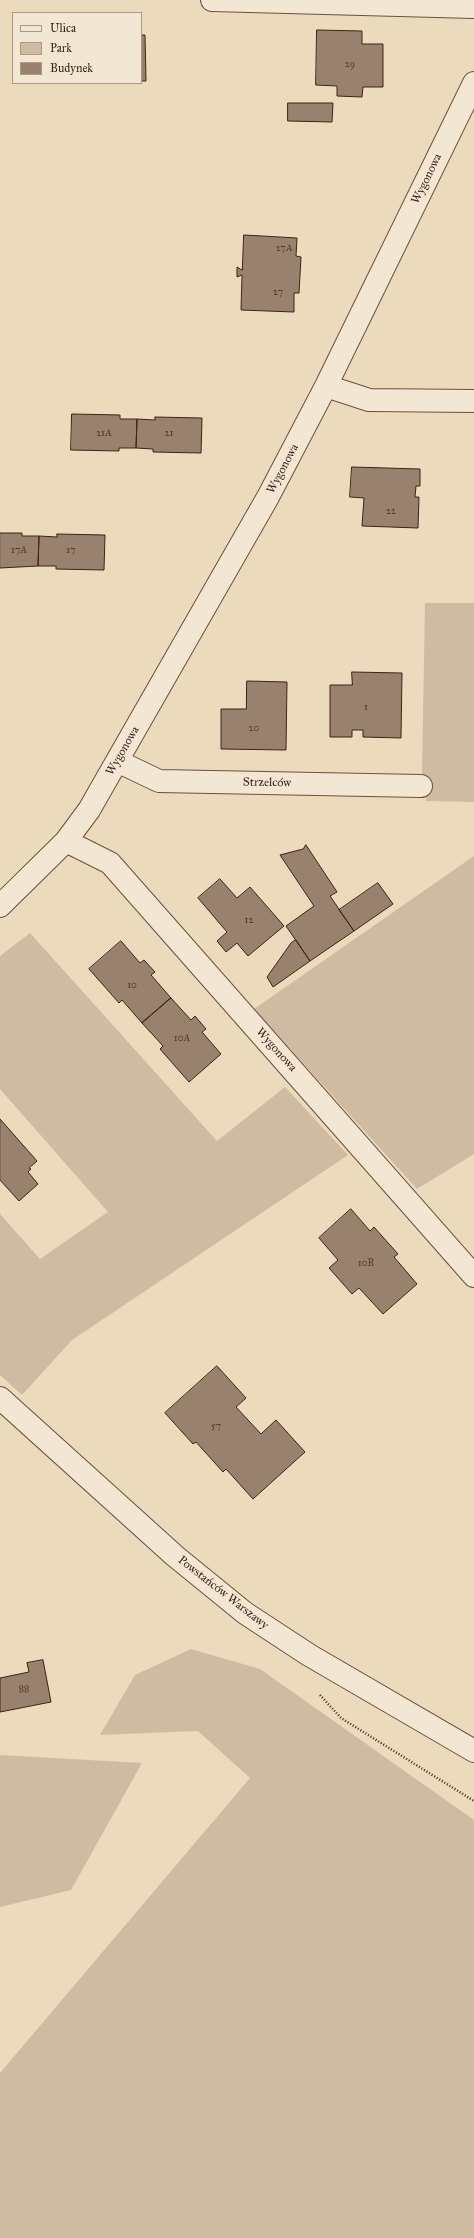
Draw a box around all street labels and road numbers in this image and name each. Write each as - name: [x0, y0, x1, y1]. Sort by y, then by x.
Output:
- street label: Wygonowa: [409, 152, 445, 206]
- street label: Wygonowa: [264, 442, 302, 496]
- street label: Wygonowa: [103, 724, 143, 778]
- street label: Strzelców: [243, 775, 291, 791]
- street label: Wygonowa: [253, 1025, 299, 1075]
- street label: Powstańców Warszawy: [175, 1553, 271, 1633]

